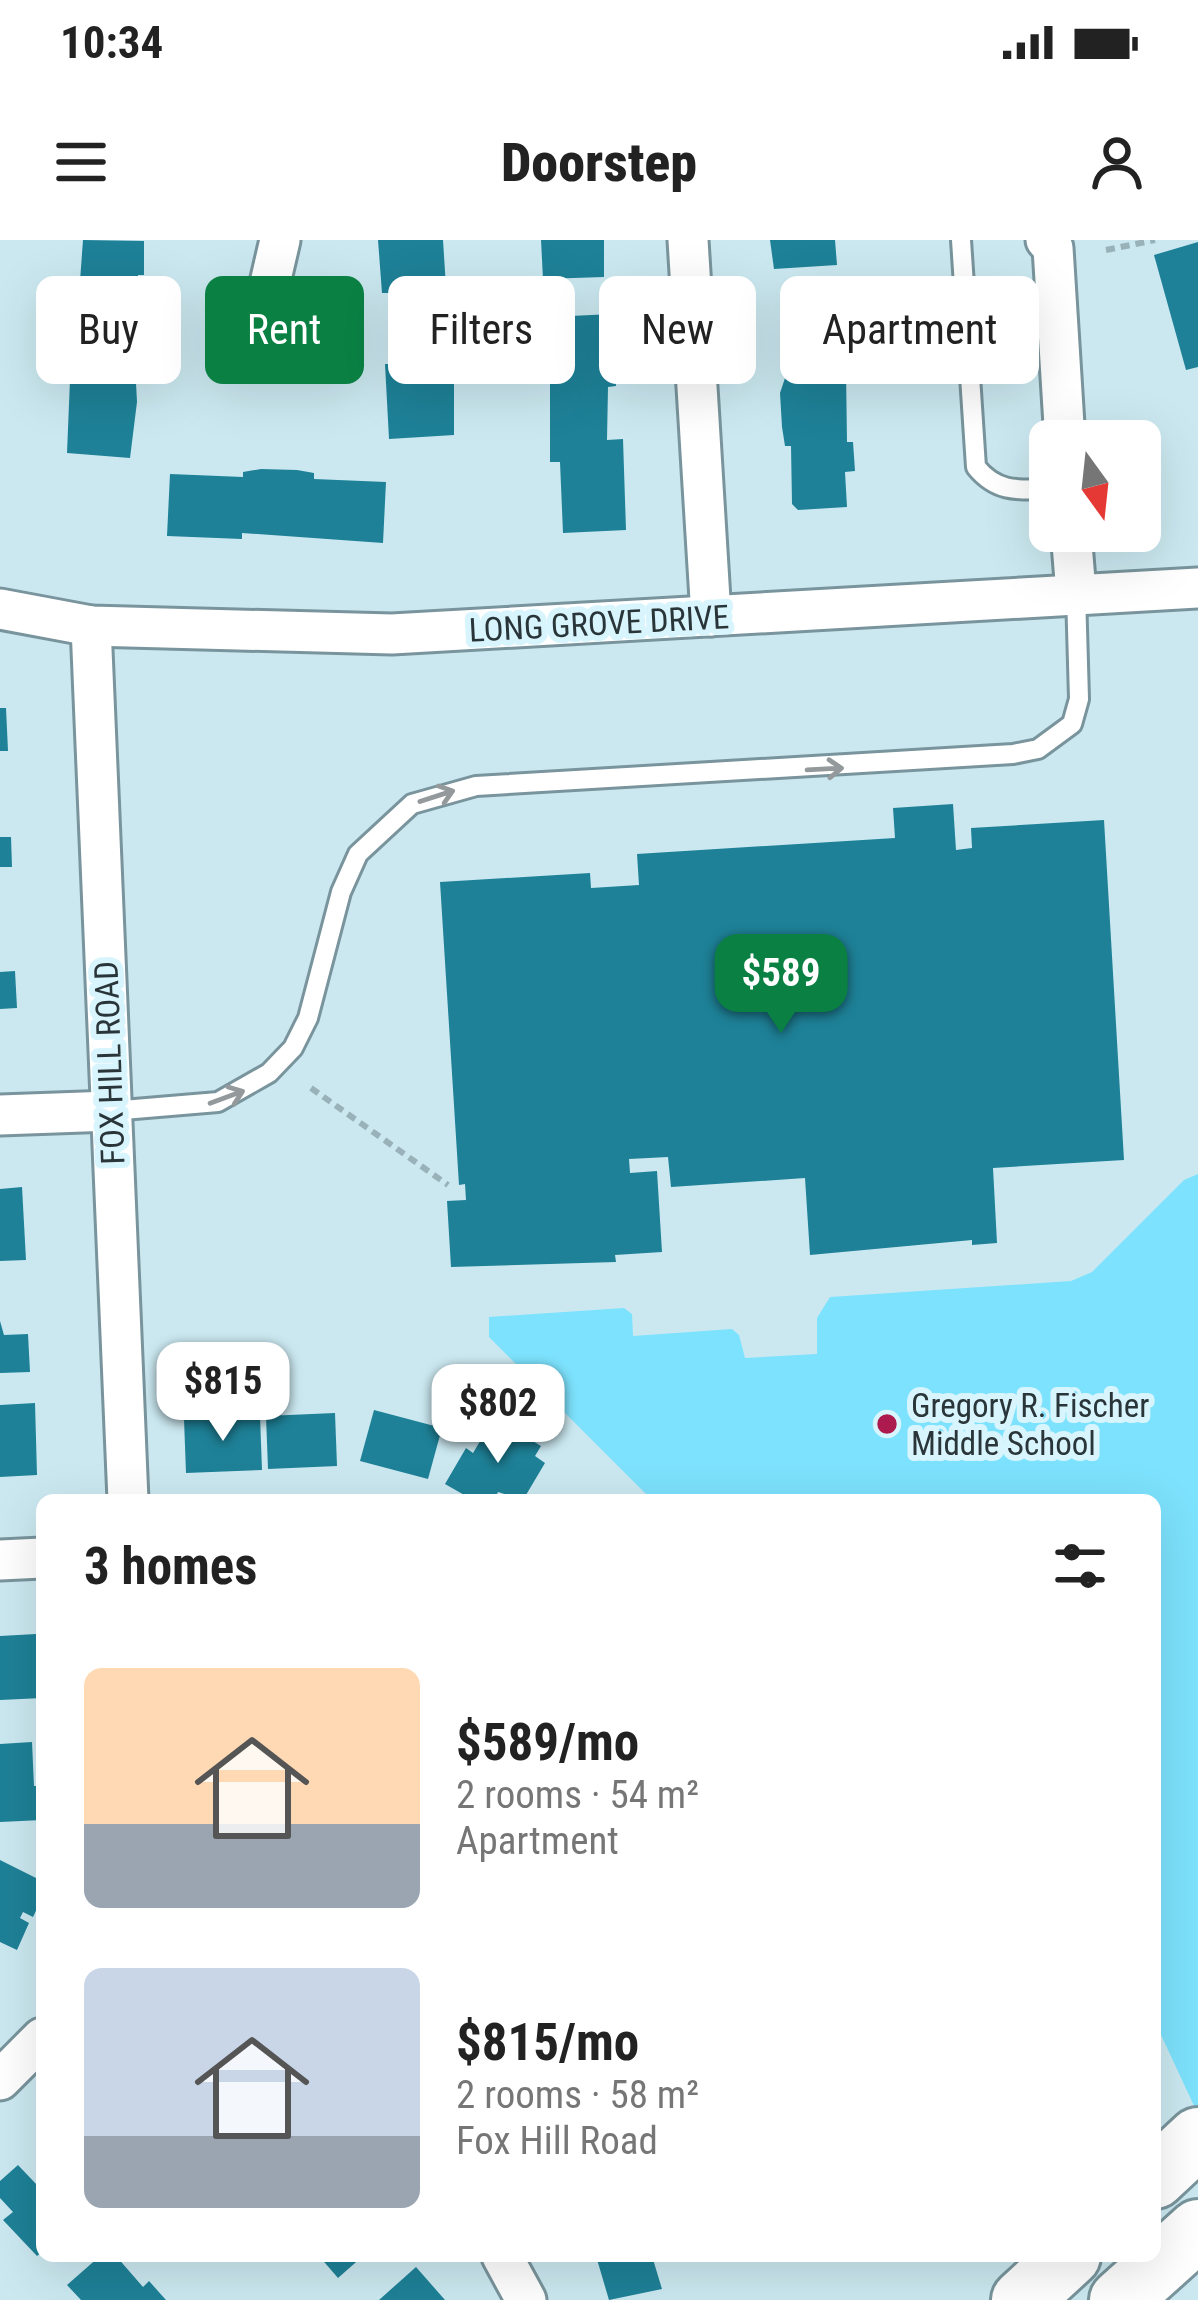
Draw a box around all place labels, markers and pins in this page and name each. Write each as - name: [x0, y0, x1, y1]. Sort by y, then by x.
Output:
- pin: $589: [710, 934, 852, 1036]
- pin: $815: [152, 1342, 294, 1444]
- pin: $802: [427, 1364, 569, 1466]
- place label: Gregory R. Fischer Middle School: [911, 1386, 1149, 1463]
- marker: Gregory R. Fischer Middle School: [874, 1411, 900, 1437]

